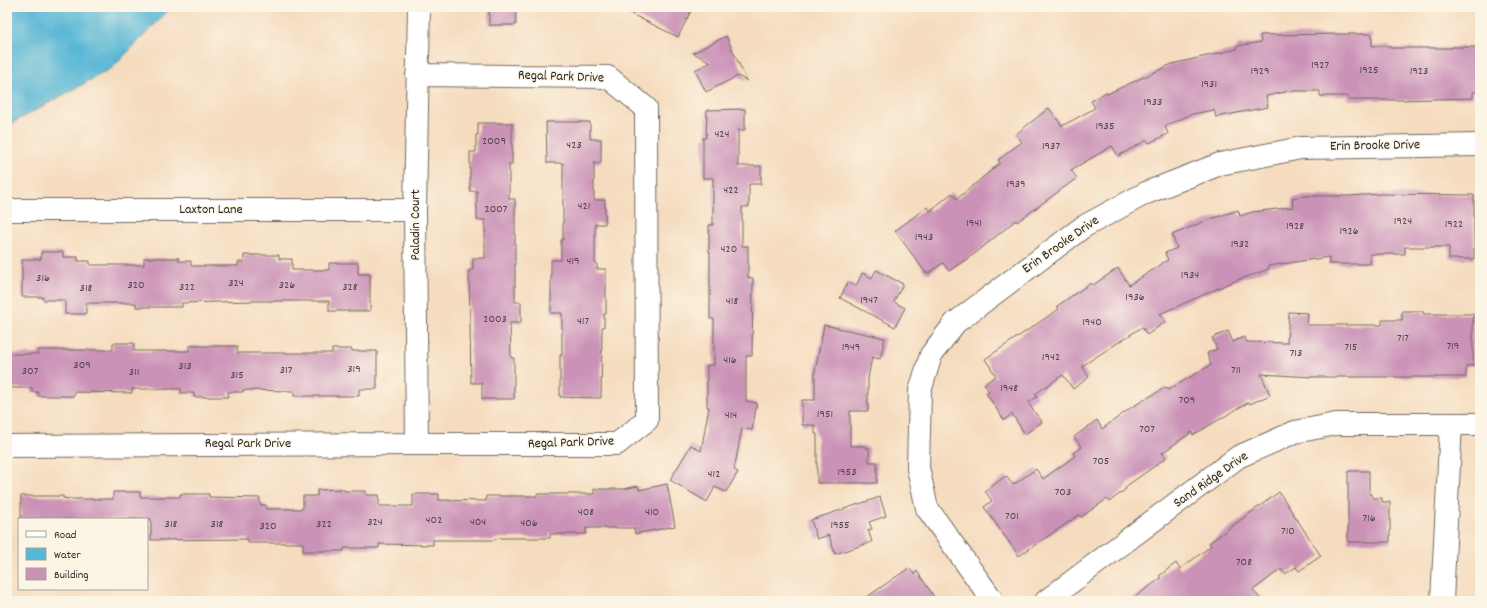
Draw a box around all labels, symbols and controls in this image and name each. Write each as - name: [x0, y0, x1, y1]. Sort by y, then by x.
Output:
- house number: 1927: [1311, 57, 1329, 74]
- house number: 1925: [1360, 62, 1378, 79]
- house number: 1929: [1251, 63, 1269, 80]
- house number: 1923: [1410, 63, 1428, 80]
- street label: Regal Park Drive: [518, 66, 604, 88]
- house number: 1931: [1201, 76, 1217, 93]
- house number: 1933: [1144, 94, 1162, 111]
- house number: 1935: [1095, 118, 1115, 135]
- house number: 424: [714, 126, 730, 143]
- house number: 2009: [482, 133, 506, 150]
- street label: Erin Brooke Drive: [1330, 135, 1420, 157]
- house number: 423: [566, 137, 582, 154]
- house number: 1937: [1042, 138, 1060, 155]
- house number: 1939: [1007, 176, 1025, 193]
- house number: 422: [723, 182, 739, 199]
- street label: Paladin Court: [406, 189, 426, 261]
- house number: 421: [578, 198, 590, 215]
- street label: Laxton Lane: [179, 200, 243, 220]
- house number: 2007: [485, 201, 508, 218]
- street label: Erin Brooke Drive: [1018, 211, 1104, 279]
- house number: 1924: [1394, 213, 1412, 230]
- house number: 1941: [966, 215, 982, 232]
- house number: 1922: [1445, 216, 1463, 233]
- house number: 1928: [1286, 218, 1304, 235]
- house number: 1926: [1339, 223, 1359, 240]
- house number: 1943: [915, 229, 933, 246]
- house number: 1932: [1231, 236, 1249, 253]
- house number: 420: [721, 241, 737, 258]
- house number: 419: [566, 253, 580, 270]
- house number: 1934: [1181, 267, 1199, 284]
- house number: 316: [36, 270, 50, 287]
- house number: 324: [228, 275, 244, 292]
- house number: 320: [127, 277, 145, 294]
- house number: 326: [279, 277, 295, 294]
- house number: 322: [179, 279, 195, 296]
- house number: 328: [342, 279, 358, 296]
- house number: 318: [80, 280, 93, 297]
- house number: 1936: [1125, 289, 1145, 306]
- house number: 1947: [860, 292, 878, 309]
- house number: 418: [726, 293, 738, 310]
- house number: 2003: [483, 311, 507, 328]
- house number: 417: [577, 313, 589, 330]
- house number: 1940: [1082, 314, 1102, 331]
- house number: 717: [1397, 330, 1409, 347]
- house number: 719: [1447, 338, 1459, 355]
- house number: 1949: [842, 339, 860, 356]
- house number: 715: [1345, 339, 1357, 356]
- house number: 713: [1290, 345, 1302, 362]
- house number: 1942: [1042, 349, 1060, 366]
- house number: 416: [723, 352, 737, 369]
- house number: 309: [73, 357, 91, 374]
- house number: 313: [178, 358, 192, 375]
- house number: 319: [347, 361, 361, 378]
- house number: 317: [280, 362, 293, 379]
- house number: 711: [1231, 362, 1241, 379]
- house number: 307: [22, 363, 39, 380]
- house number: 311: [129, 364, 139, 381]
- house number: 315: [230, 367, 244, 384]
- house number: 1948: [1000, 380, 1018, 397]
- house number: 709: [1179, 392, 1195, 409]
- house number: 1951: [817, 406, 833, 423]
- house number: 414: [725, 407, 737, 424]
- house number: 707: [1139, 421, 1155, 438]
- street label: Regal Park Drive: [528, 432, 614, 454]
- street label: Regal Park Drive: [205, 434, 291, 454]
- street label: Sand Ridge Drive: [1169, 447, 1253, 513]
- house number: 705: [1093, 453, 1109, 470]
- house number: 1953: [837, 464, 857, 481]
- house number: 412: [708, 466, 720, 483]
- house number: 703: [1055, 484, 1071, 501]
- house number: 408: [578, 504, 594, 521]
- house number: 410: [645, 504, 659, 521]
- house number: 701: [1005, 508, 1019, 525]
- house number: 716: [1362, 510, 1376, 527]
- house number: 402: [426, 512, 442, 529]
- house number: 324: [367, 514, 383, 531]
- house number: 404: [470, 514, 486, 531]
- house number: 406: [520, 515, 538, 532]
- house number: 318: [165, 516, 178, 533]
- house number: 318: [211, 516, 224, 533]
- house number: 322: [316, 516, 332, 533]
- house number: 1955: [830, 517, 850, 534]
- legend: [18, 518, 148, 590]
- house number: 320: [259, 518, 277, 535]
- house number: 710: [1281, 523, 1295, 540]
- text: Road: [54, 527, 76, 544]
- text: Water: [54, 547, 81, 564]
- house number: 708: [1236, 554, 1252, 571]
- text: Building: [54, 567, 89, 584]

